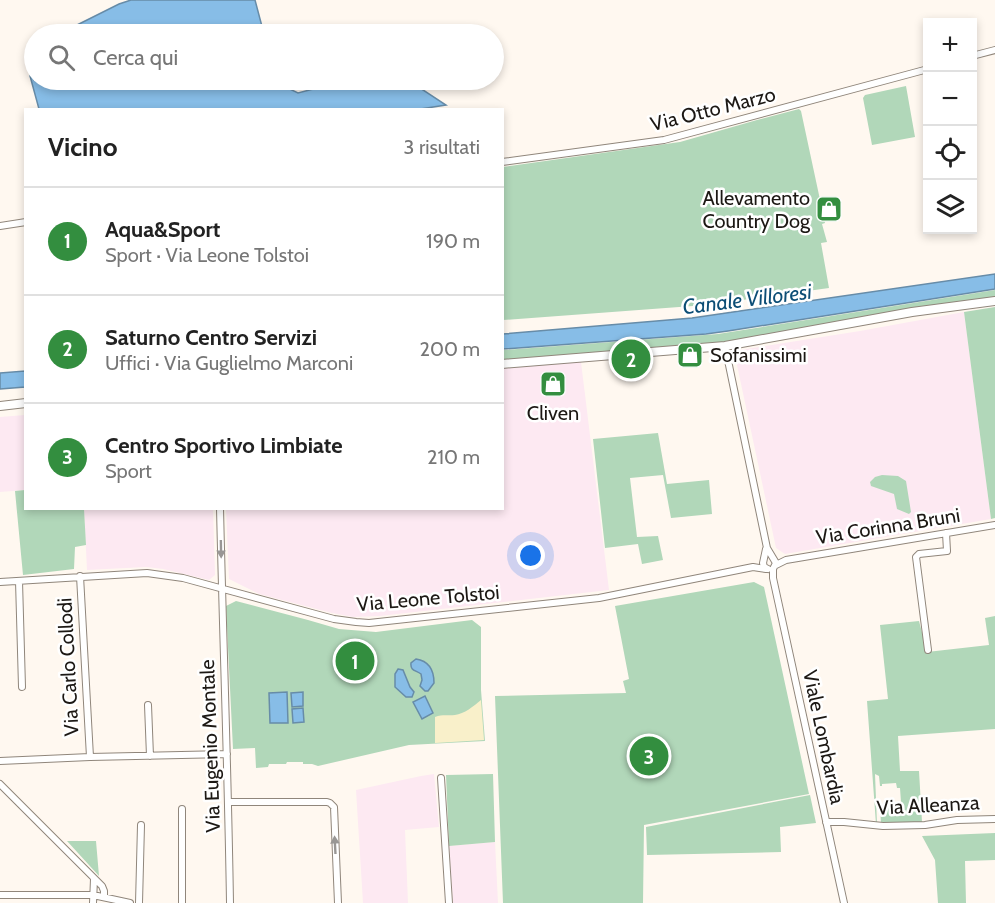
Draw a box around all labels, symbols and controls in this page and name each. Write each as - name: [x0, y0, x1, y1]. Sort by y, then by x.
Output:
- map controls: [923, 18, 977, 234]
- button: +: [923, 18, 977, 72]
- search box: [24, 24, 504, 90]
- icon: search: [45, 41, 78, 74]
- text: Cerca qui: [93, 44, 178, 71]
- button: −: [923, 72, 977, 126]
- street label: Via Otto Marzo: [648, 82, 778, 136]
- button: locate: [923, 126, 977, 180]
- text: Vicino: [48, 131, 117, 163]
- text: 3 risultati: [404, 135, 480, 159]
- button: layers: [923, 180, 977, 234]
- place label: Allevamento Country Dog: [702, 186, 811, 233]
- shop icon: Allevamento Country Dog: [814, 194, 844, 224]
- text: Aqua&Sport: [105, 216, 220, 243]
- text: 1: [64, 229, 71, 253]
- text: 190 m: [426, 229, 480, 253]
- text: Sport · Via Leone Tolstoi: [105, 243, 309, 267]
- water label: Canale Villoresi: [681, 279, 813, 319]
- text: Saturno Centro Servizi: [105, 324, 317, 351]
- pin: 2: [612, 336, 650, 382]
- text: 2: [62, 337, 73, 361]
- text: 200 m: [420, 337, 480, 361]
- shop icon: Sofanissimi: [675, 340, 705, 370]
- place label: Sofanissimi: [710, 343, 807, 367]
- text: Uffici · Via Guglielmo Marconi: [105, 351, 353, 375]
- shop icon: Cliven: [538, 369, 568, 399]
- place label: Cliven: [527, 401, 579, 425]
- text: Centro Sportivo Limbiate: [105, 432, 343, 459]
- text: 3: [62, 445, 73, 469]
- text: 210 m: [427, 445, 480, 469]
- text: Sport: [105, 459, 152, 483]
- street label: Via Corinna Bruni: [814, 503, 962, 549]
- one-way arrow: [216, 539, 225, 558]
- your location: [516, 541, 545, 570]
- street label: Via Leone Tolstoi: [356, 580, 500, 616]
- street label: Via Carlo Collodi: [52, 597, 84, 737]
- pin: 1: [336, 638, 374, 684]
- street label: Via Eugenio Montale: [195, 659, 225, 833]
- street label: Viale Lombardia: [798, 668, 850, 807]
- pin: 3: [630, 734, 668, 778]
- street label: Via Alleanza: [876, 790, 980, 820]
- one-way arrow: [331, 835, 340, 854]

